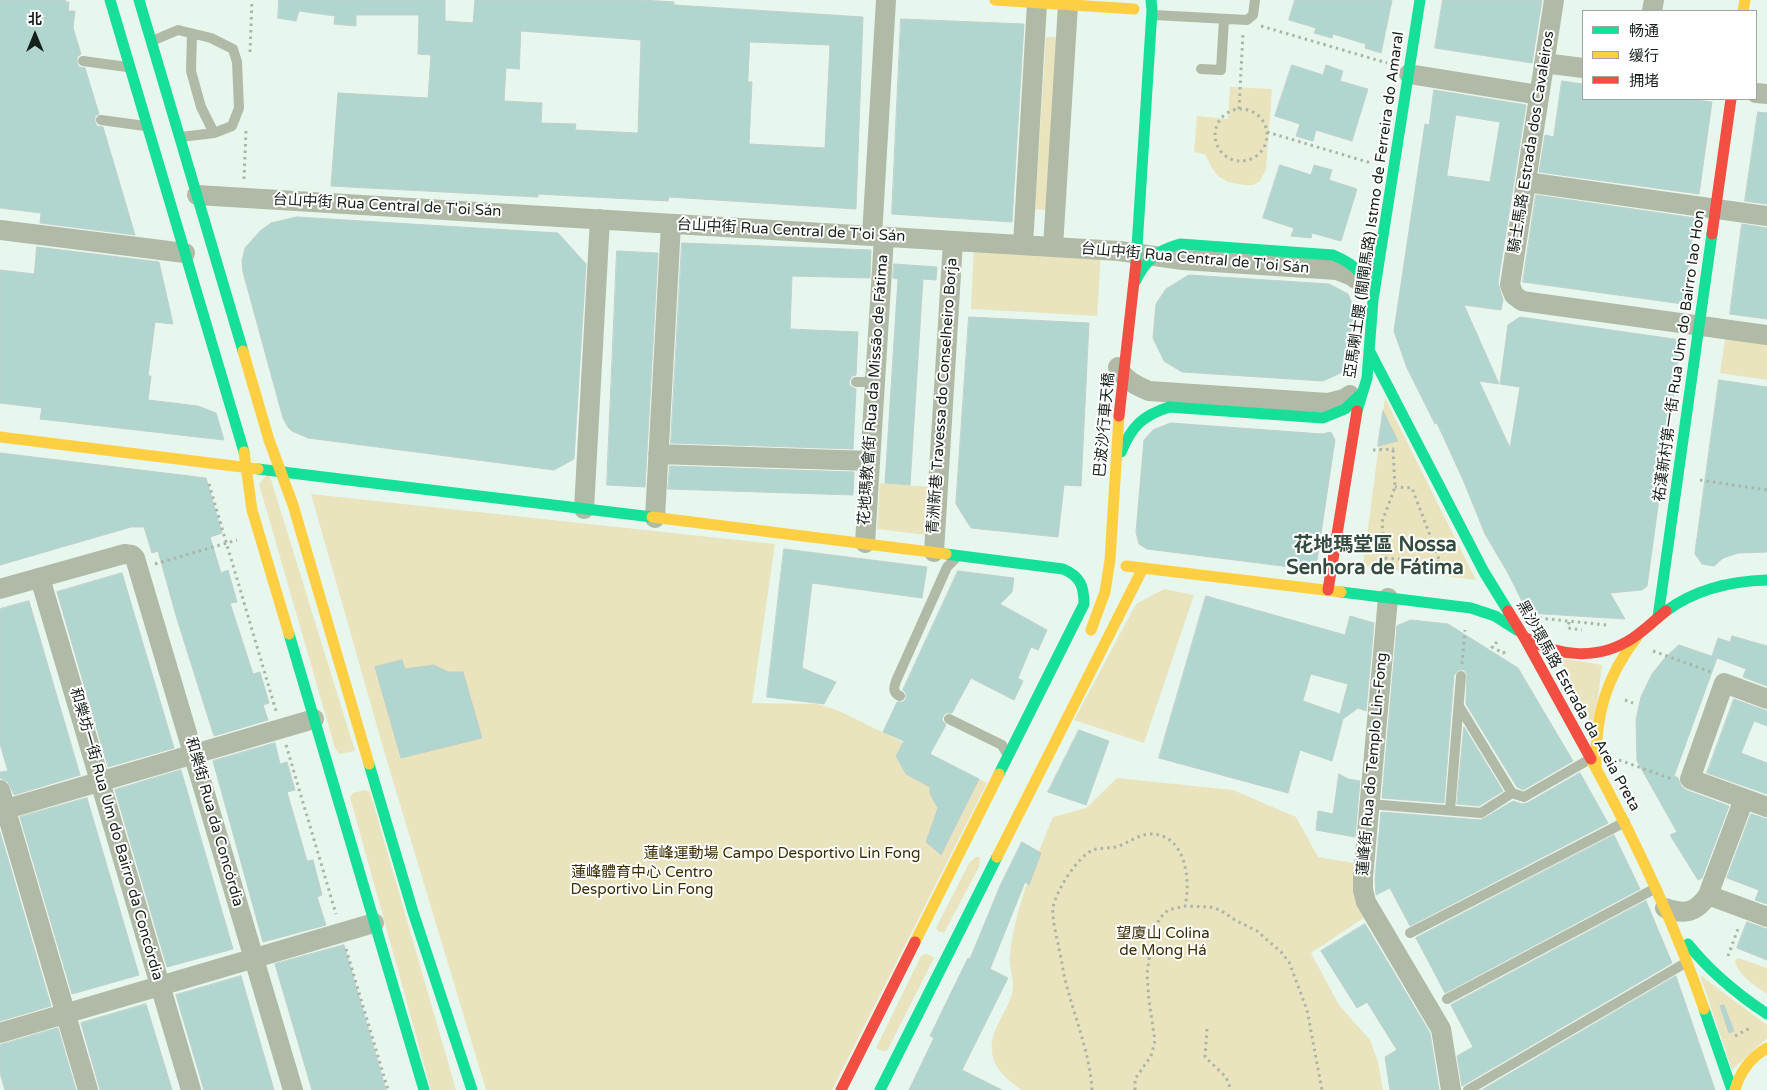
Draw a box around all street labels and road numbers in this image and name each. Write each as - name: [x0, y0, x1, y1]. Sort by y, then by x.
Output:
- street label: 亞馬喇土腰 (關閘馬路) Istmo de Ferreira do Amaral: [1342, 30, 1408, 380]
- street label: 騎士馬路 Estrada dos Cavaleiros: [1506, 30, 1558, 254]
- street label: 台山中街 Rua Central de T'oi Sán: [272, 191, 502, 221]
- street label: 祐漢新村第一街 Rua Um do Bairro Iao Hon: [1651, 209, 1709, 503]
- street label: 台山中街 Rua Central de T'oi Sán: [676, 216, 906, 246]
- street label: 台山中街 Rua Central de T'oi Sán: [1080, 240, 1310, 278]
- street label: 花地瑪教會街 Rua da Missão de Fátima: [856, 254, 892, 526]
- street label: 青洲新巷 Travessa do Conselheiro Borja: [924, 257, 962, 535]
- street label: 巴波沙行車天橋: [1091, 372, 1119, 478]
- street label: 黑沙環馬路 Estrada da Areia Preta: [1512, 597, 1644, 815]
- street label: 蓮峰街 Rua do Templo Lin-Fong: [1354, 652, 1392, 876]
- street label: 和樂坊一街 Rua Um do Bairro da Concórdia: [66, 686, 166, 982]
- street label: 和樂街 Rua da Concórdia: [181, 735, 247, 909]

